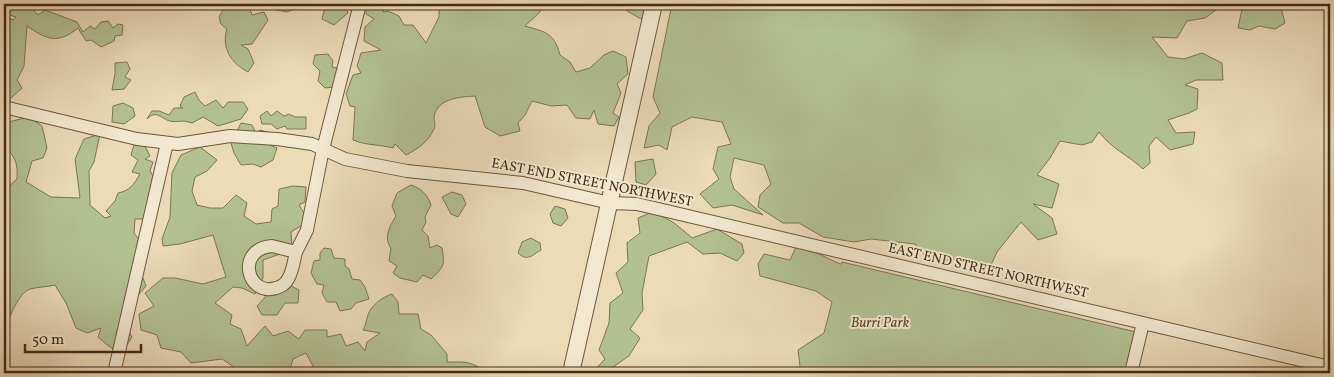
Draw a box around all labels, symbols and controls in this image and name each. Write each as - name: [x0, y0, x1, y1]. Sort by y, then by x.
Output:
- street label: EAST END STREET NORTHWEST: [490, 154, 694, 212]
- street label: EAST END STREET NORTHWEST: [886, 239, 1090, 303]
- park label: Burri Park: [851, 314, 910, 333]
- scale bar: [25, 322, 141, 354]
- text: 50 m: [32, 330, 64, 351]

